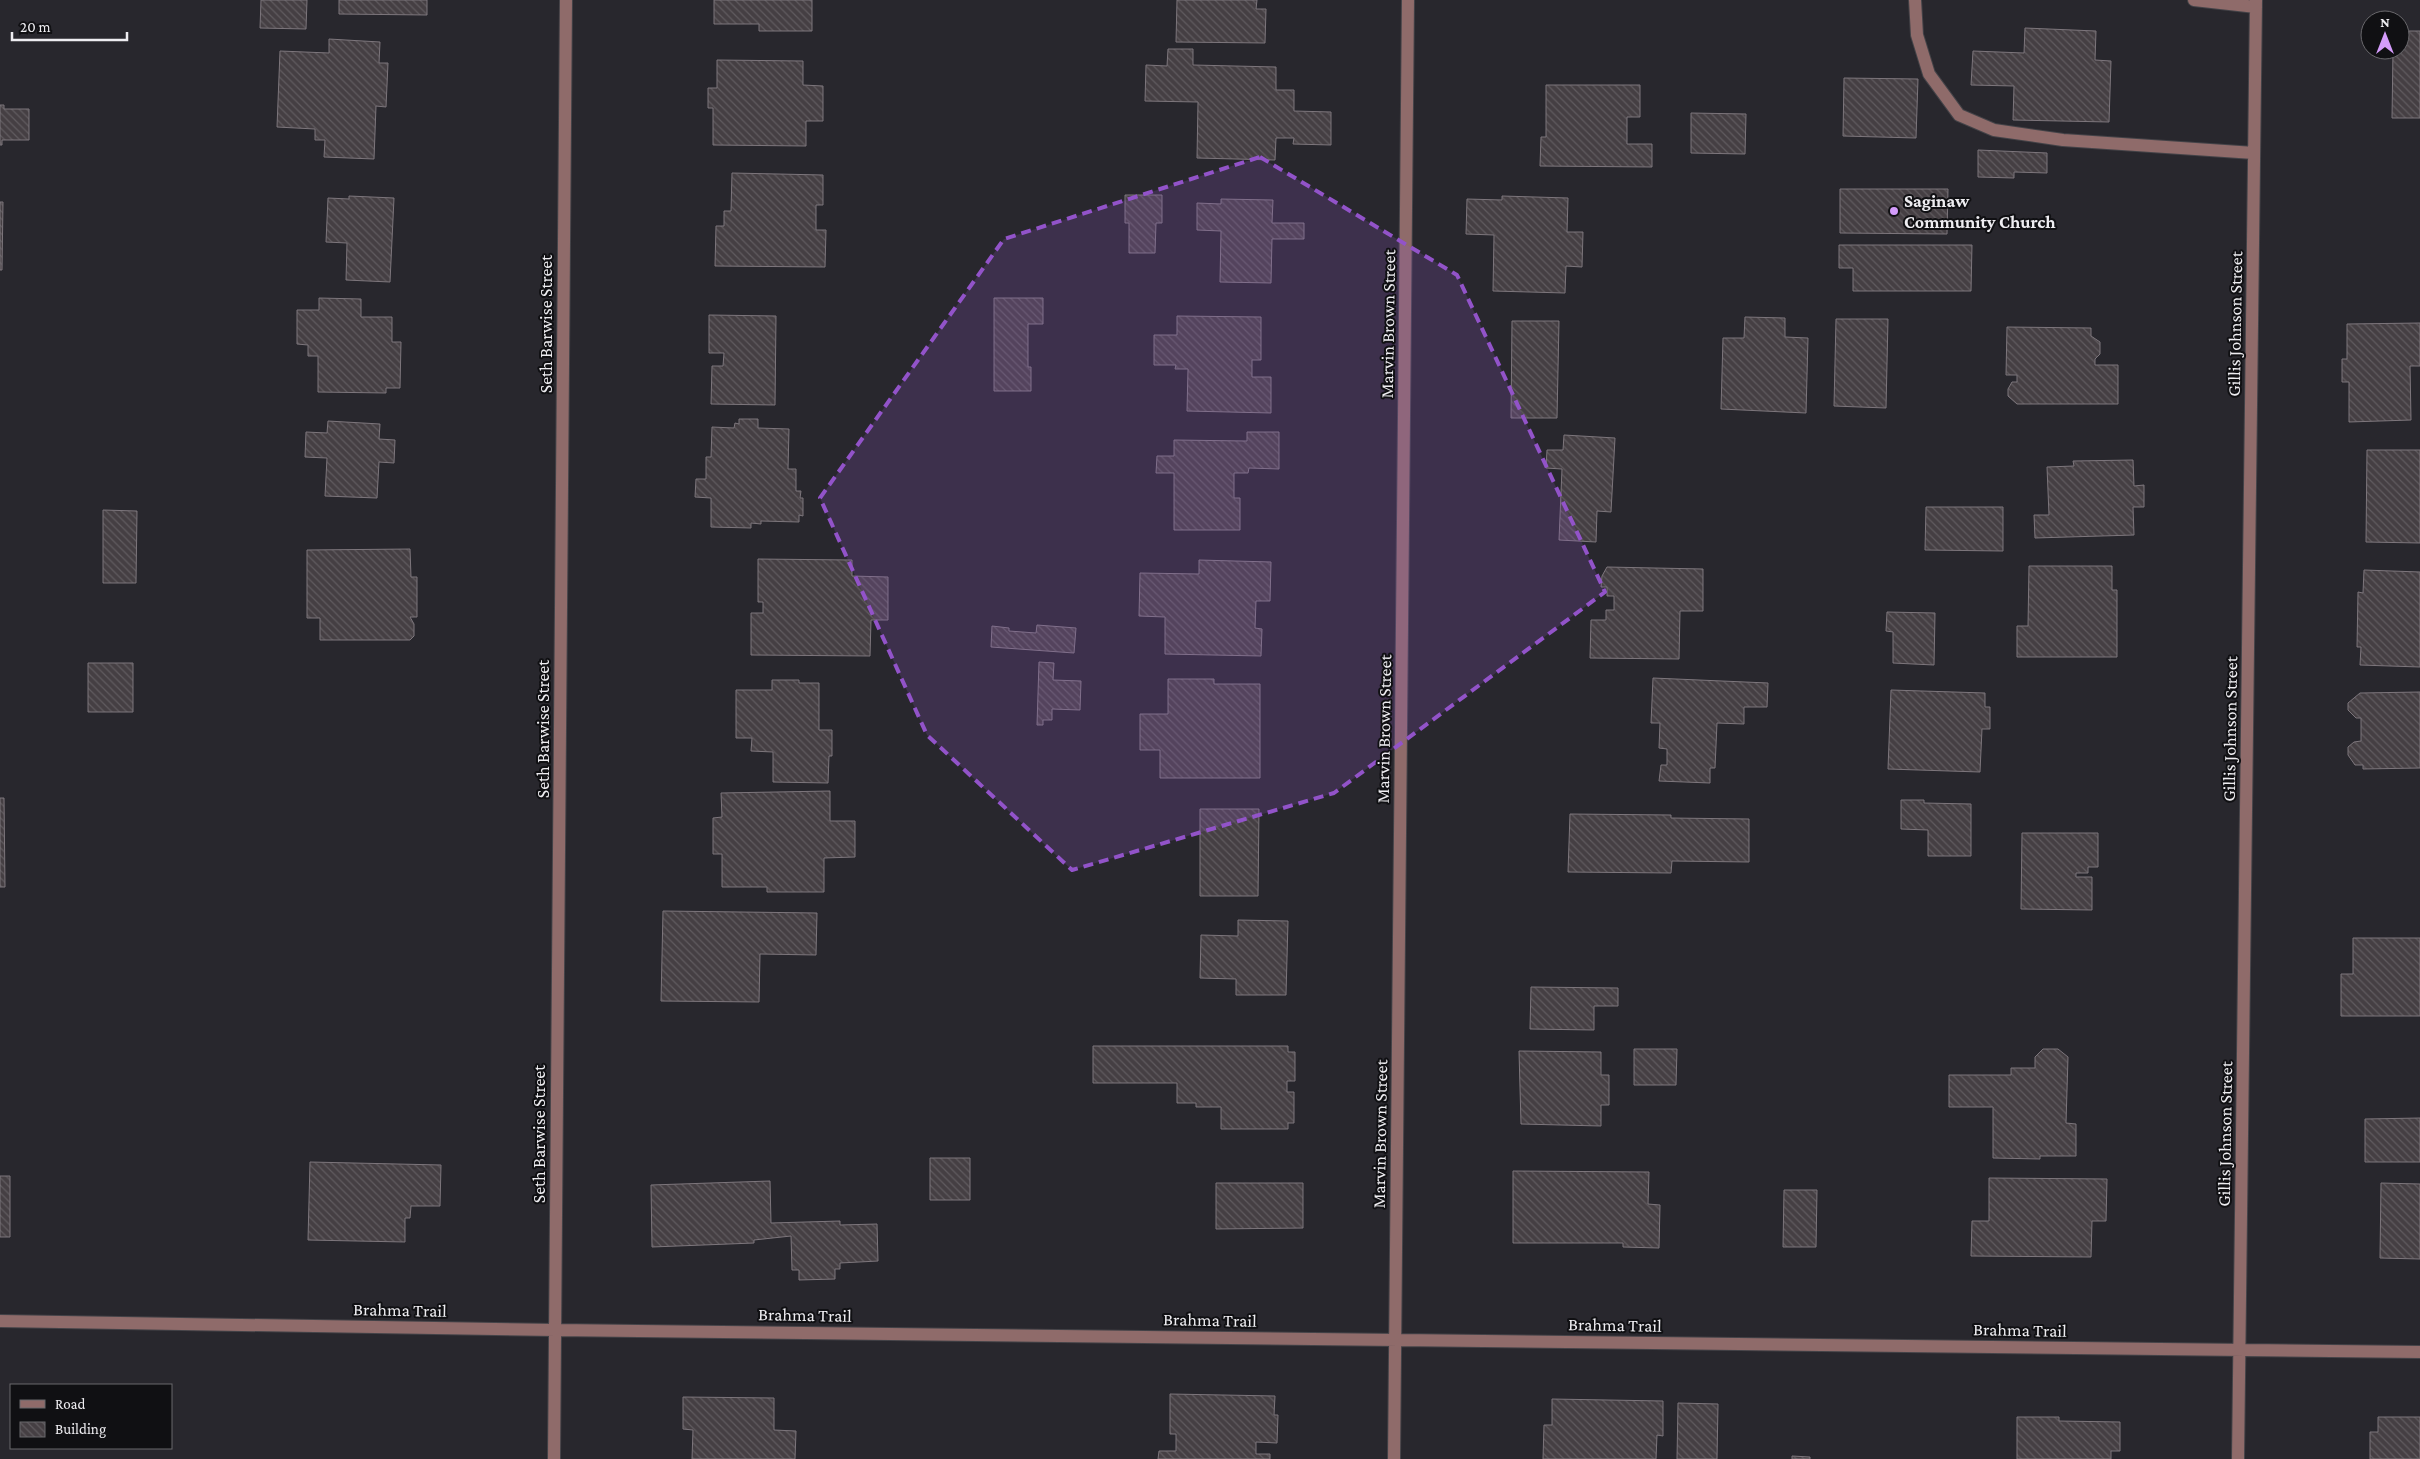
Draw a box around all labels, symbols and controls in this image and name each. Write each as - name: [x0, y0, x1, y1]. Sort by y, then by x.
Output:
- scale bar: [12, 10, 128, 42]
- north arrow: [2360, 10, 2410, 60]
- text: N: [2380, 14, 2390, 30]
- text: 20 m: [20, 19, 51, 35]
- place label: Saginaw Community Church: [1904, 191, 2056, 232]
- marker: Saginaw Community Church: [1888, 205, 1900, 217]
- street label: Marvin Brown Street: [1377, 248, 1399, 399]
- street label: Gillis Johnson Street: [2224, 250, 2246, 397]
- street label: Seth Barwise Street: [536, 254, 556, 393]
- street label: Marvin Brown Street: [1373, 653, 1395, 804]
- street label: Gillis Johnson Street: [2219, 655, 2241, 802]
- street label: Seth Barwise Street: [533, 659, 553, 798]
- street label: Marvin Brown Street: [1369, 1058, 1391, 1209]
- street label: Gillis Johnson Street: [2214, 1060, 2236, 1207]
- street label: Seth Barwise Street: [529, 1064, 549, 1203]
- street label: Brahma Trail: [353, 1299, 447, 1321]
- street label: Brahma Trail: [758, 1304, 852, 1326]
- street label: Brahma Trail: [1163, 1309, 1257, 1331]
- street label: Brahma Trail: [1568, 1314, 1662, 1336]
- street label: Brahma Trail: [1973, 1319, 2067, 1341]
- legend: [10, 1384, 172, 1449]
- text: Road: [55, 1396, 86, 1412]
- text: Building: [55, 1421, 106, 1438]

